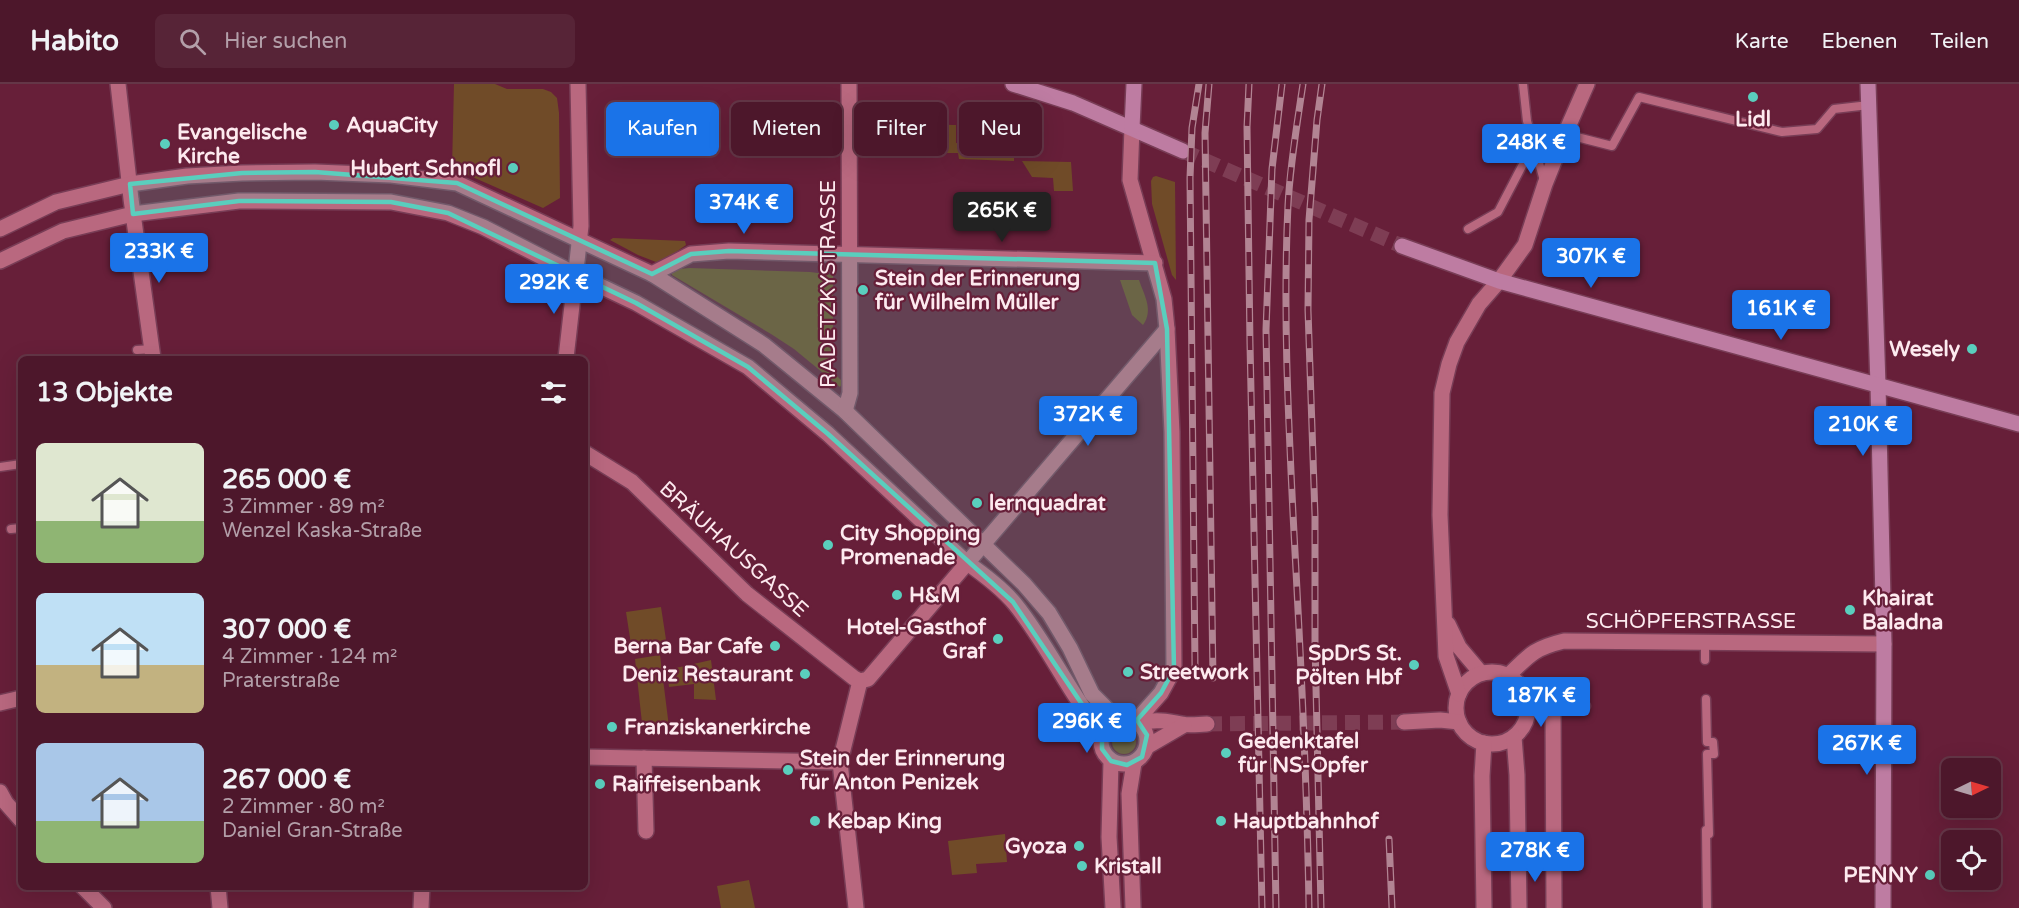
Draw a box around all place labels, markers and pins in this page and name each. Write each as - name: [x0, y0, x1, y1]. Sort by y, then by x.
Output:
- marker: Lidl: [1746, 90, 1760, 104]
- place label: Lidl: [1735, 107, 1771, 132]
- place label: AquaCity: [346, 113, 439, 138]
- marker: AquaCity: [327, 118, 341, 132]
- place label: Evangelische Kirche: [177, 120, 307, 169]
- pin: 248K €: [1482, 124, 1580, 175]
- marker: Evangelische Kirche: [158, 137, 172, 151]
- place label: Hubert Schnofl: [350, 156, 501, 181]
- marker: Hubert Schnofl: [506, 161, 520, 175]
- pin: 374K €: [695, 184, 793, 235]
- pin: 265K €: [953, 192, 1051, 243]
- pin: 233K €: [110, 233, 208, 284]
- pin: 307K €: [1542, 238, 1640, 289]
- pin: 292K €: [505, 264, 603, 315]
- place label: Stein der Erinnerung für Wilhelm Müller: [875, 266, 1080, 315]
- marker: Stein der Erinnerung für Wilhelm Müller: [856, 283, 870, 297]
- pin: 161K €: [1732, 290, 1830, 341]
- place label: Wesely: [1889, 337, 1961, 362]
- marker: Wesely: [1965, 342, 1979, 356]
- pin: 372K €: [1039, 396, 1137, 447]
- pin: 210K €: [1814, 406, 1912, 457]
- place label: lernquadrat: [989, 491, 1106, 516]
- marker: lernquadrat: [970, 496, 984, 510]
- place label: City Shopping Promenade: [840, 521, 981, 570]
- marker: City Shopping Promenade: [821, 538, 835, 552]
- place label: H&M: [909, 583, 961, 608]
- place label: Khairat Baladna: [1862, 586, 1943, 635]
- marker: H&M: [890, 588, 904, 602]
- marker: Khairat Baladna: [1843, 603, 1857, 617]
- place label: Hotel-Gasthof Graf: [846, 615, 987, 664]
- marker: Hotel-Gasthof Graf: [991, 632, 1005, 646]
- place label: Berna Bar Cafe: [613, 634, 763, 659]
- marker: Berna Bar Cafe: [768, 639, 782, 653]
- place label: SpDrS St. Pölten Hbf: [1295, 641, 1403, 690]
- marker: SpDrS St. Pölten Hbf: [1407, 658, 1421, 672]
- place label: Streetwork: [1140, 660, 1249, 685]
- place label: Deniz Restaurant: [622, 662, 793, 687]
- marker: Streetwork: [1121, 665, 1135, 679]
- marker: Deniz Restaurant: [798, 667, 812, 681]
- pin: 187K €: [1492, 677, 1590, 728]
- pin: 296K €: [1038, 703, 1136, 754]
- place label: Franziskanerkirche: [624, 715, 811, 740]
- marker: Franziskanerkirche: [605, 720, 619, 734]
- pin: 267K €: [1818, 725, 1916, 776]
- place label: Gedenktafel für NS-Opfer: [1238, 729, 1369, 778]
- place label: Stein der Erinnerung für Anton Penizek: [800, 746, 1005, 795]
- marker: Gedenktafel für NS-Opfer: [1219, 746, 1233, 760]
- marker: Stein der Erinnerung für Anton Penizek: [781, 763, 795, 777]
- place label: Raiffeisenbank: [612, 772, 761, 797]
- marker: Raiffeisenbank: [593, 777, 607, 791]
- place label: Kebap King: [827, 809, 942, 834]
- place label: Hauptbahnhof: [1233, 809, 1380, 834]
- marker: Kebap King: [808, 814, 822, 828]
- marker: Hauptbahnhof: [1214, 814, 1228, 828]
- pin: 278K €: [1486, 832, 1584, 883]
- place label: Gyoza: [1005, 834, 1067, 859]
- marker: Gyoza: [1072, 839, 1086, 853]
- place label: Kristall: [1094, 854, 1162, 879]
- marker: Kristall: [1075, 859, 1089, 873]
- place label: PENNY: [1843, 863, 1919, 888]
- marker: PENNY: [1923, 868, 1937, 882]

